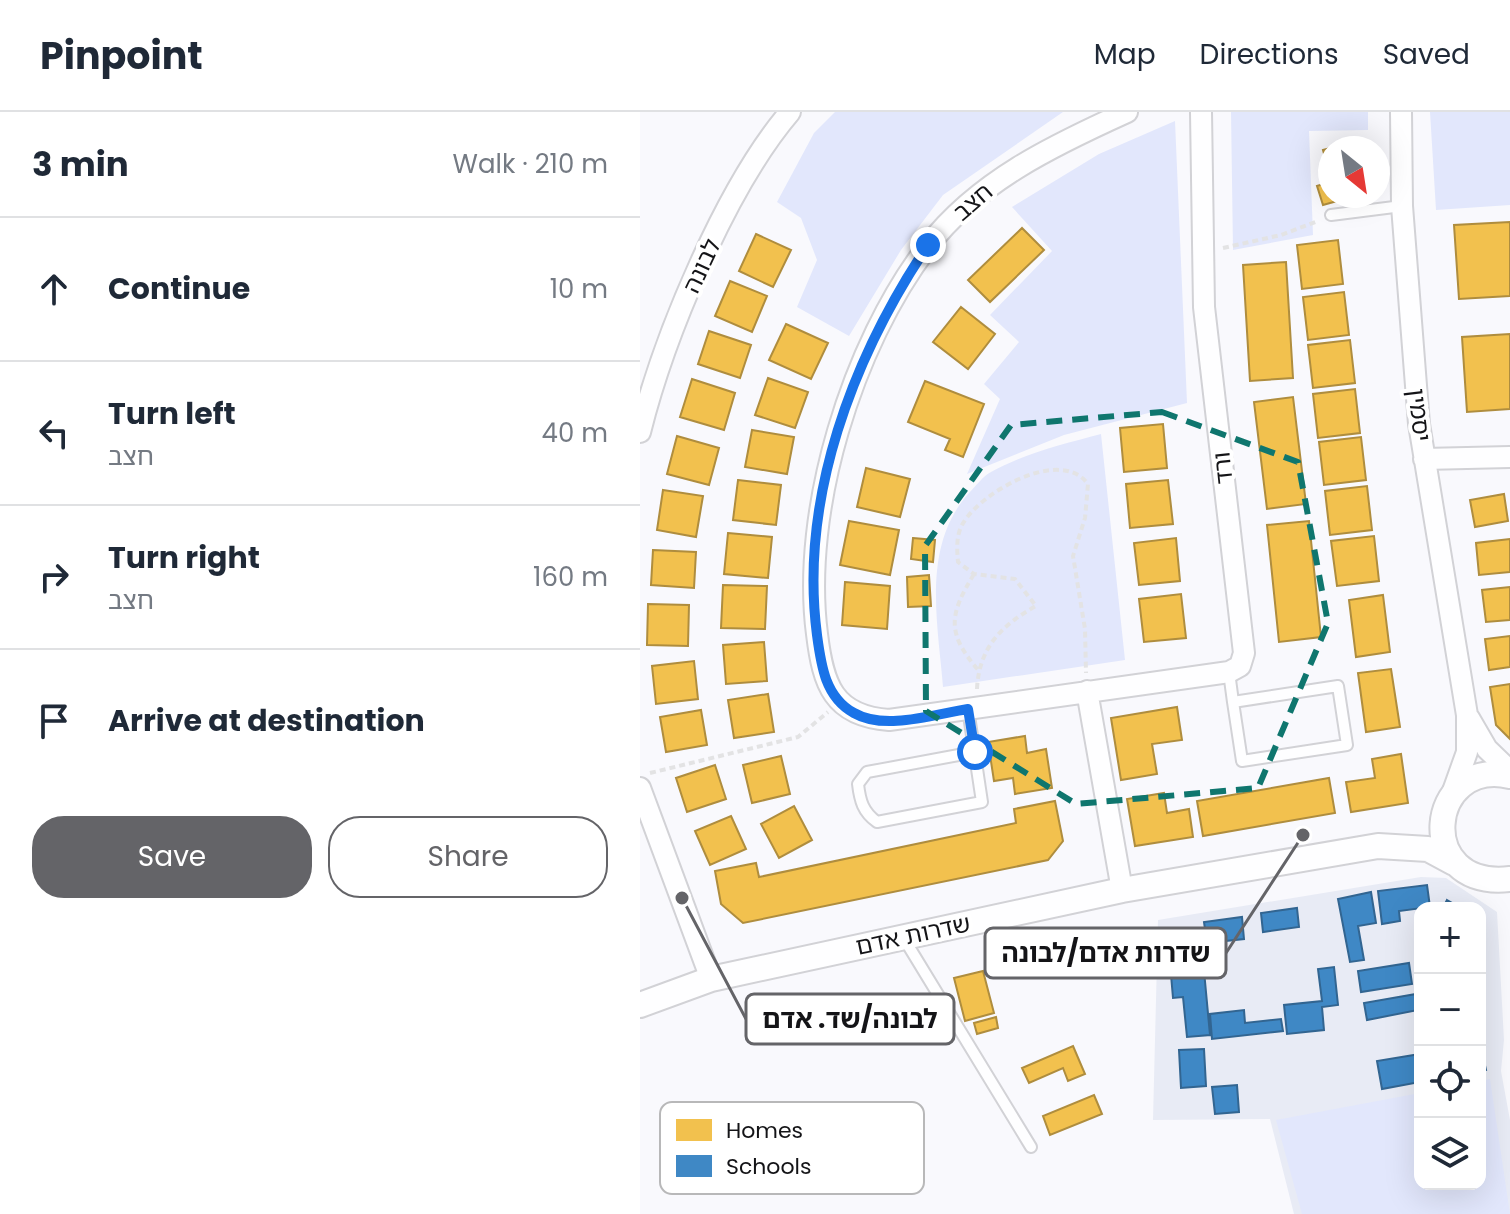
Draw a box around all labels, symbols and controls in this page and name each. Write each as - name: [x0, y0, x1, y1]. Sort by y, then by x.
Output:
- text: Pinpoint: [40, 29, 203, 82]
- text: Map: [1094, 35, 1156, 74]
- text: Directions: [1200, 35, 1339, 74]
- text: Saved: [1383, 35, 1470, 74]
- north arrow: [1318, 136, 1390, 208]
- text: 3 min: [32, 140, 129, 188]
- text: Walk · 210 m: [453, 146, 608, 182]
- street label: חצב: [946, 175, 999, 228]
- route end: [910, 227, 946, 263]
- street label: לבונה: [675, 233, 728, 298]
- icon: ahead: [32, 267, 76, 311]
- text: Continue: [108, 267, 250, 310]
- text: 10 m: [550, 271, 608, 307]
- street label: יסמין: [1400, 387, 1439, 443]
- text: Turn left: [108, 392, 236, 435]
- icon: left: [32, 411, 76, 455]
- text: 40 m: [542, 415, 608, 451]
- text: חצב: [108, 438, 154, 474]
- street label: ורד: [1204, 450, 1241, 486]
- text: Turn right: [108, 536, 260, 579]
- icon: right: [32, 555, 76, 599]
- text: 160 m: [533, 559, 608, 595]
- text: חצב: [108, 582, 154, 618]
- icon: arrive: [32, 699, 76, 743]
- text: Arrive at destination: [108, 699, 425, 742]
- route start: [957, 734, 993, 770]
- button: Save: [32, 816, 312, 898]
- button: Share: [328, 816, 608, 898]
- map controls: [1414, 902, 1486, 1190]
- button: +: [1414, 902, 1486, 974]
- street label: שדרות אדם: [853, 906, 973, 963]
- callout: שדרות אדם/לבונה: [985, 928, 1226, 978]
- text: שדרות אדם/לבונה: [1001, 935, 1211, 971]
- button: −: [1414, 974, 1486, 1046]
- callout: לבונה/שד. אדם: [746, 994, 954, 1044]
- text: לבונה/שד. אדם: [762, 1001, 938, 1037]
- button: locate: [1414, 1046, 1486, 1118]
- legend: [660, 1102, 924, 1194]
- text: Homes: [726, 1115, 803, 1146]
- button: layers: [1414, 1118, 1486, 1190]
- text: Schools: [726, 1151, 811, 1182]

